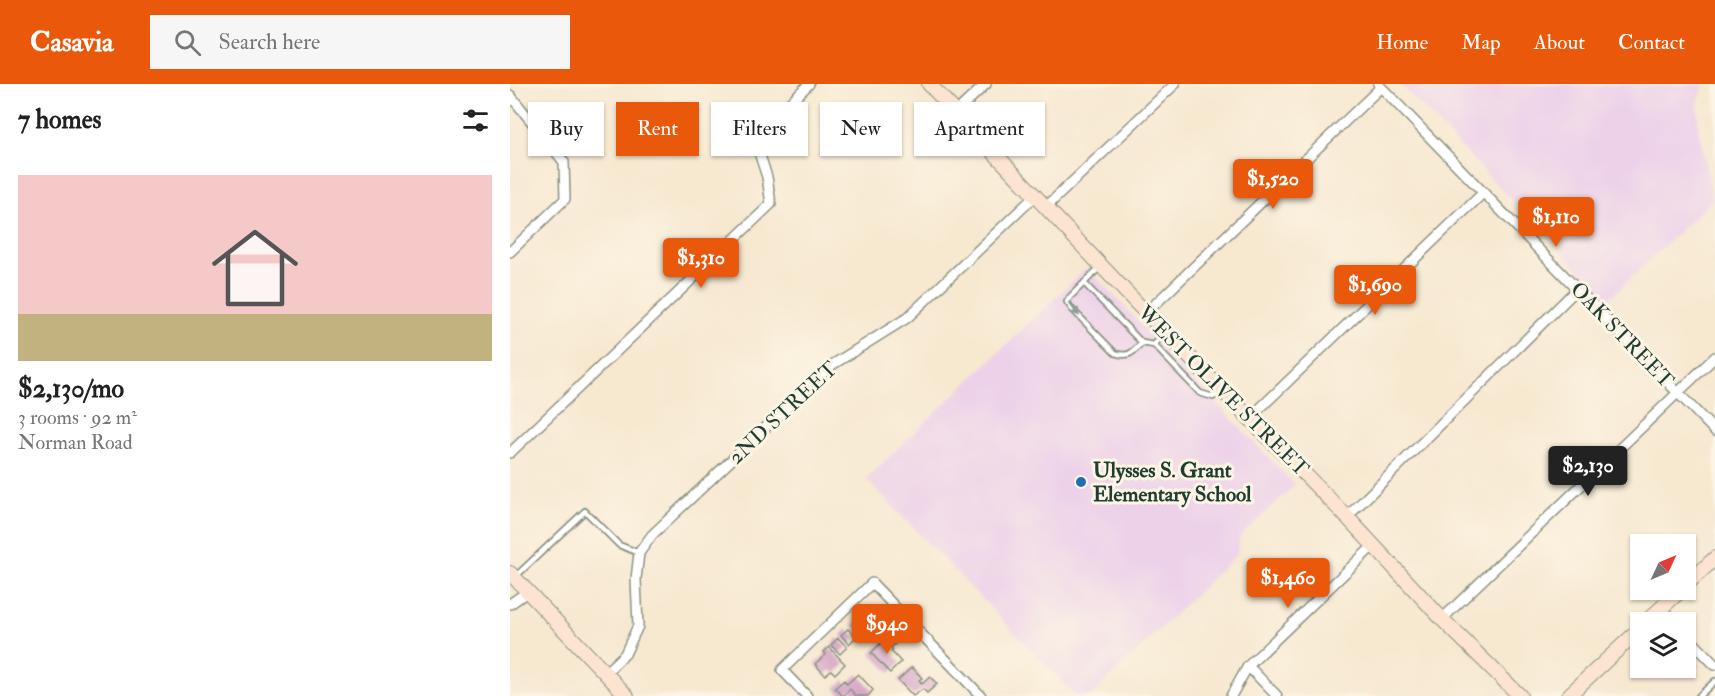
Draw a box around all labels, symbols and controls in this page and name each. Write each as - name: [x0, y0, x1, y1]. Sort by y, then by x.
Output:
- search box: [150, 15, 570, 69]
- text: Casavia: [30, 25, 114, 60]
- icon: search: [171, 26, 204, 59]
- text: Search here: [219, 28, 320, 56]
- text: Home: [1376, 29, 1428, 56]
- text: Map: [1461, 29, 1501, 56]
- text: About: [1534, 29, 1585, 56]
- text: Contact: [1618, 29, 1685, 56]
- chip: Buy: [528, 102, 604, 156]
- chip: Rent: [616, 102, 699, 156]
- chip: Filters: [711, 102, 808, 156]
- chip: New: [820, 102, 902, 156]
- chip: Apartment: [914, 102, 1045, 156]
- text: 7 homes: [18, 104, 101, 136]
- icon: filters: [459, 104, 492, 137]
- pin: $1,520: [1224, 159, 1322, 210]
- text: $1,520: [1247, 166, 1299, 191]
- pin: $1,110: [1507, 197, 1605, 248]
- text: $1,110: [1532, 204, 1580, 229]
- icon: home: [201, 214, 309, 322]
- pin: $1,310: [652, 238, 750, 289]
- text: $1,310: [677, 245, 725, 270]
- pin: $1,690: [1326, 265, 1424, 316]
- text: $1,690: [1348, 272, 1402, 297]
- street label: OAK STREET: [1565, 276, 1680, 394]
- street label: WEST OLIVE STREET: [1131, 299, 1315, 483]
- one-way arrow: [1068, 301, 1080, 317]
- street label: 2ND STREET: [723, 355, 843, 470]
- text: $2,130/mo: [18, 373, 124, 405]
- text: 3 rooms · 92 m²: [18, 405, 137, 430]
- text: Norman Road: [18, 430, 133, 455]
- pin: $2,130: [1539, 446, 1637, 497]
- text: $2,130: [1562, 453, 1614, 478]
- place label: Ulysses S. Grant Elementary School: [1093, 457, 1252, 508]
- marker: Ulysses S. Grant Elementary School: [1074, 475, 1088, 489]
- north arrow: [1630, 534, 1696, 600]
- map controls: [1630, 534, 1696, 678]
- pin: $1,460: [1239, 558, 1337, 609]
- text: $1,460: [1261, 565, 1315, 590]
- pin: $940: [851, 604, 923, 655]
- text: $940: [866, 611, 908, 636]
- button: layers: [1630, 612, 1696, 678]

